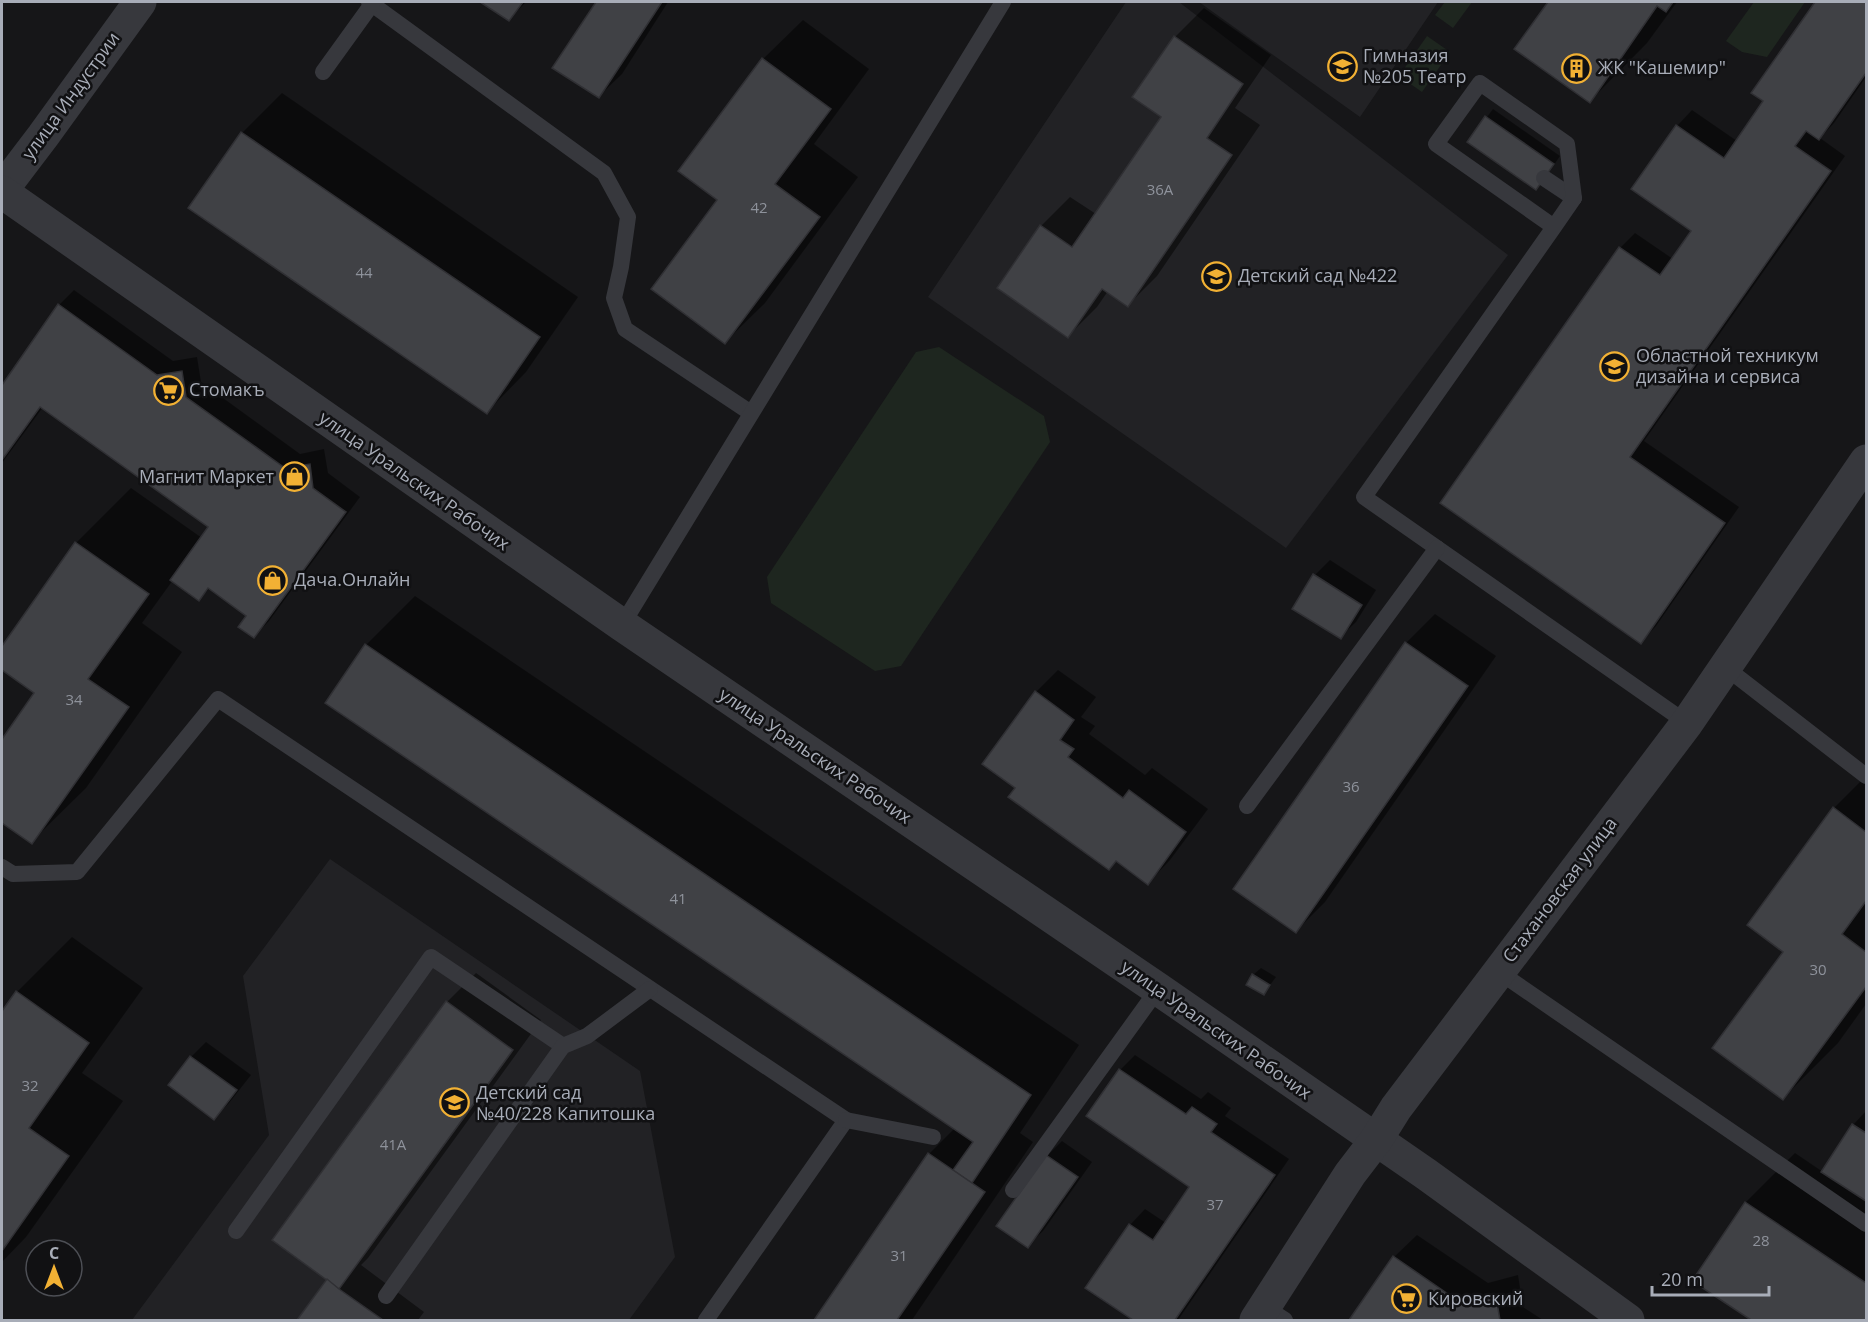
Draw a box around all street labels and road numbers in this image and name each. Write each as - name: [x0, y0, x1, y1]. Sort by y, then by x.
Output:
- street label: улица Индустрии: [16, 27, 125, 164]
- street label: улица Уральских Рабочих: [315, 405, 515, 556]
- street label: улица Уральских Рабочих: [715, 682, 917, 829]
- street label: Стахановская улица: [1497, 812, 1622, 967]
- street label: улица Уральских Рабочих: [1117, 954, 1317, 1105]

